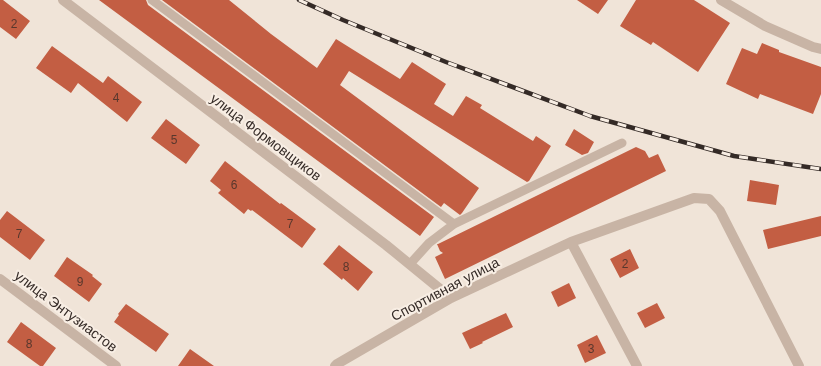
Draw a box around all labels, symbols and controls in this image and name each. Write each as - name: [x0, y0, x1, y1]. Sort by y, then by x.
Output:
- house number: 2: [11, 17, 18, 31]
- street label: улица Формовщиков: [208, 90, 324, 184]
- house number: 4: [113, 91, 120, 105]
- house number: 5: [171, 133, 178, 147]
- house number: 6: [231, 178, 238, 192]
- house number: 7: [287, 217, 294, 231]
- house number: 7: [16, 227, 23, 241]
- street label: Спортивная улица: [388, 254, 502, 324]
- house number: 2: [622, 257, 629, 271]
- house number: 8: [343, 260, 350, 274]
- street label: улица Энтузиастов: [12, 267, 120, 355]
- house number: 9: [77, 275, 84, 289]
- house number: 8: [26, 337, 33, 351]
- house number: 3: [588, 342, 595, 356]

